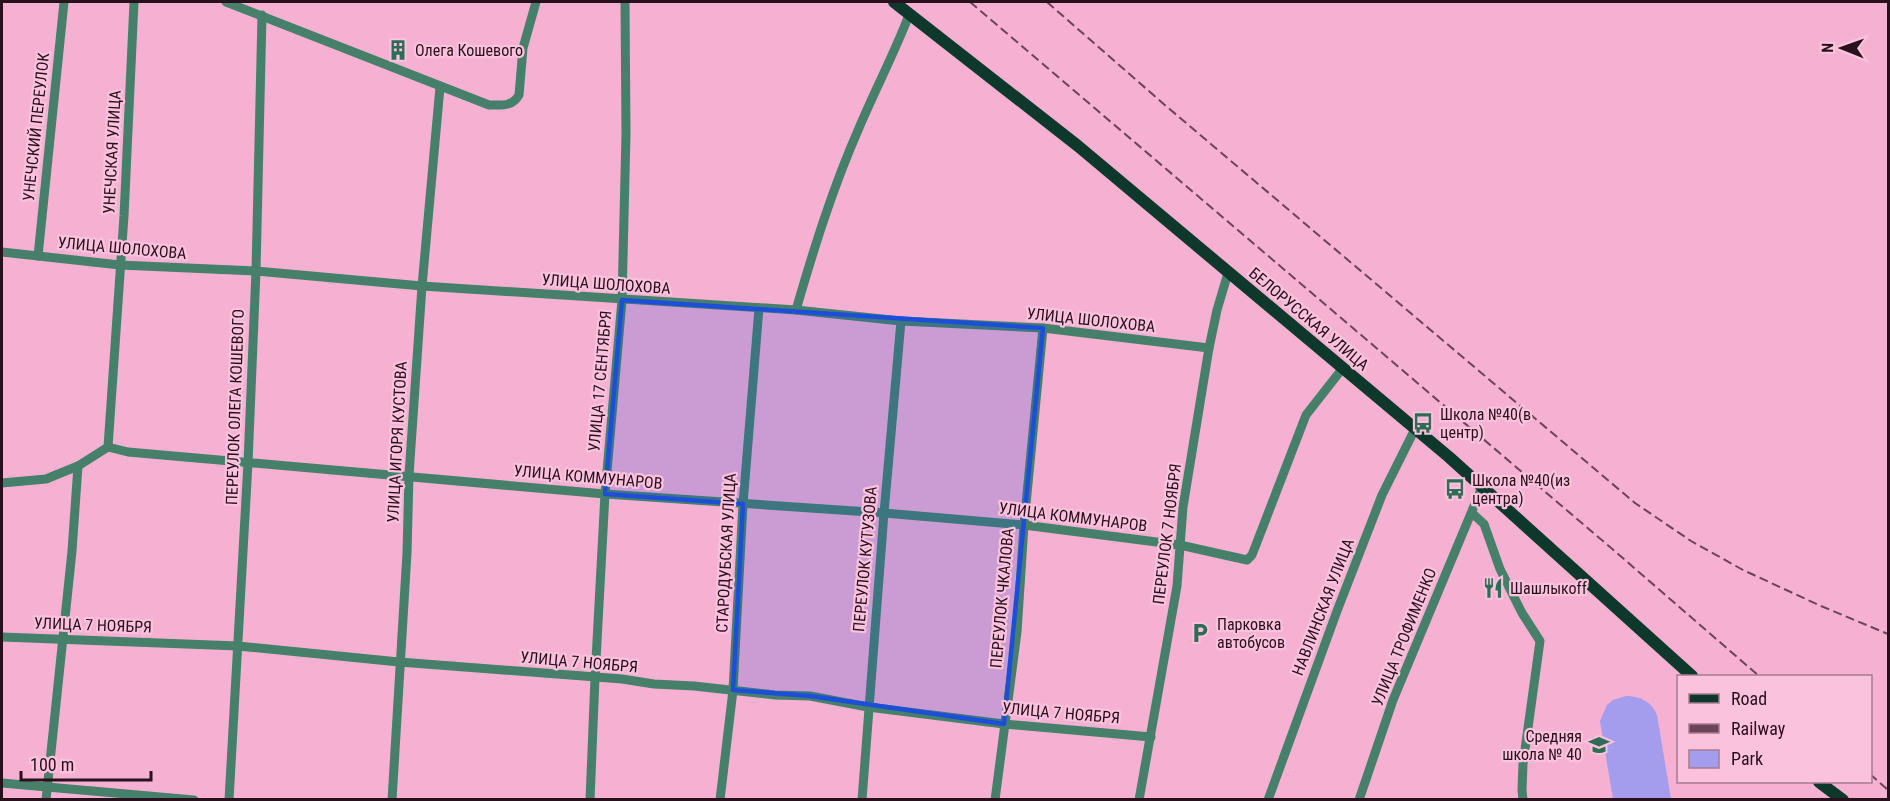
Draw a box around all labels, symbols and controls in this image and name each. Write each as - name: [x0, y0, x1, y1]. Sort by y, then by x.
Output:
- north arrow: [1812, 18, 1872, 78]
- building icon: Олега Кошевого: [386, 38, 410, 62]
- place label: Олега Кошевого: [415, 41, 523, 60]
- text: N: [1818, 43, 1837, 53]
- street label: УНЕЧСКИЙ ПЕРЕУЛОК: [19, 52, 53, 202]
- street label: УНЕЧСКАЯ УЛИЦА: [99, 90, 125, 214]
- street label: УЛИЦА ШОЛОХОВА: [57, 233, 187, 263]
- street label: БЕЛОРУССКАЯ УЛИЦА: [1245, 263, 1373, 375]
- street label: УЛИЦА ШОЛОХОВА: [541, 270, 671, 298]
- street label: УЛИЦА ШОЛОХОВА: [1026, 304, 1156, 336]
- street label: ПЕРЕУЛОК ОЛЕГА КОШЕВОГО: [222, 309, 248, 505]
- street label: УЛИЦА 17 СЕНТЯБРЯ: [584, 310, 616, 452]
- street label: УЛИЦА ИГОРЯ КУСТОВА: [383, 361, 411, 523]
- place label: Школа №40(в центр): [1440, 405, 1531, 442]
- bus stop icon: Школа №40(в центр): [1411, 411, 1435, 435]
- street label: УЛИЦА КОММУНАРОВ: [513, 461, 663, 493]
- street label: ПЕРЕУЛОК 7 НОЯБРЯ: [1149, 462, 1185, 606]
- place label: Школа №40(из центра): [1472, 471, 1570, 508]
- street label: СТАРОДУБСКАЯ УЛИЦА: [712, 473, 740, 633]
- bus stop icon: Школа №40(из центра): [1443, 477, 1467, 501]
- street label: ПЕРЕУЛОК КУТУЗОВА: [849, 485, 881, 633]
- street label: УЛИЦА КОММУНАРОВ: [998, 498, 1148, 536]
- street label: ПЕРЕУЛОК ЧКАЛОВА: [986, 527, 1018, 669]
- street label: НАВЛИНСКАЯ УЛИЦА: [1288, 536, 1358, 678]
- street label: УЛИЦА ТРОФИМЕНКО: [1368, 565, 1440, 709]
- restaurant icon: Шашлыкоff: [1481, 576, 1505, 600]
- place label: Шашлыкоff: [1510, 579, 1587, 598]
- street label: УЛИЦА 7 НОЯБРЯ: [34, 613, 152, 637]
- place label: Парковка автобусов: [1217, 615, 1285, 652]
- parking icon: Парковка автобусов: [1188, 621, 1212, 645]
- street label: УЛИЦА 7 НОЯБРЯ: [519, 647, 639, 677]
- legend: [1677, 675, 1872, 783]
- text: Road: [1731, 688, 1767, 709]
- street label: УЛИЦА 7 НОЯБРЯ: [1001, 698, 1121, 728]
- text: Railway: [1731, 718, 1786, 739]
- place label: Средняя школа № 40: [1502, 727, 1582, 764]
- school or university icon: Средняя школа № 40: [1587, 733, 1611, 757]
- scale bar: [21, 744, 152, 782]
- text: Park: [1731, 748, 1763, 769]
- text: 100 m: [30, 754, 74, 775]

